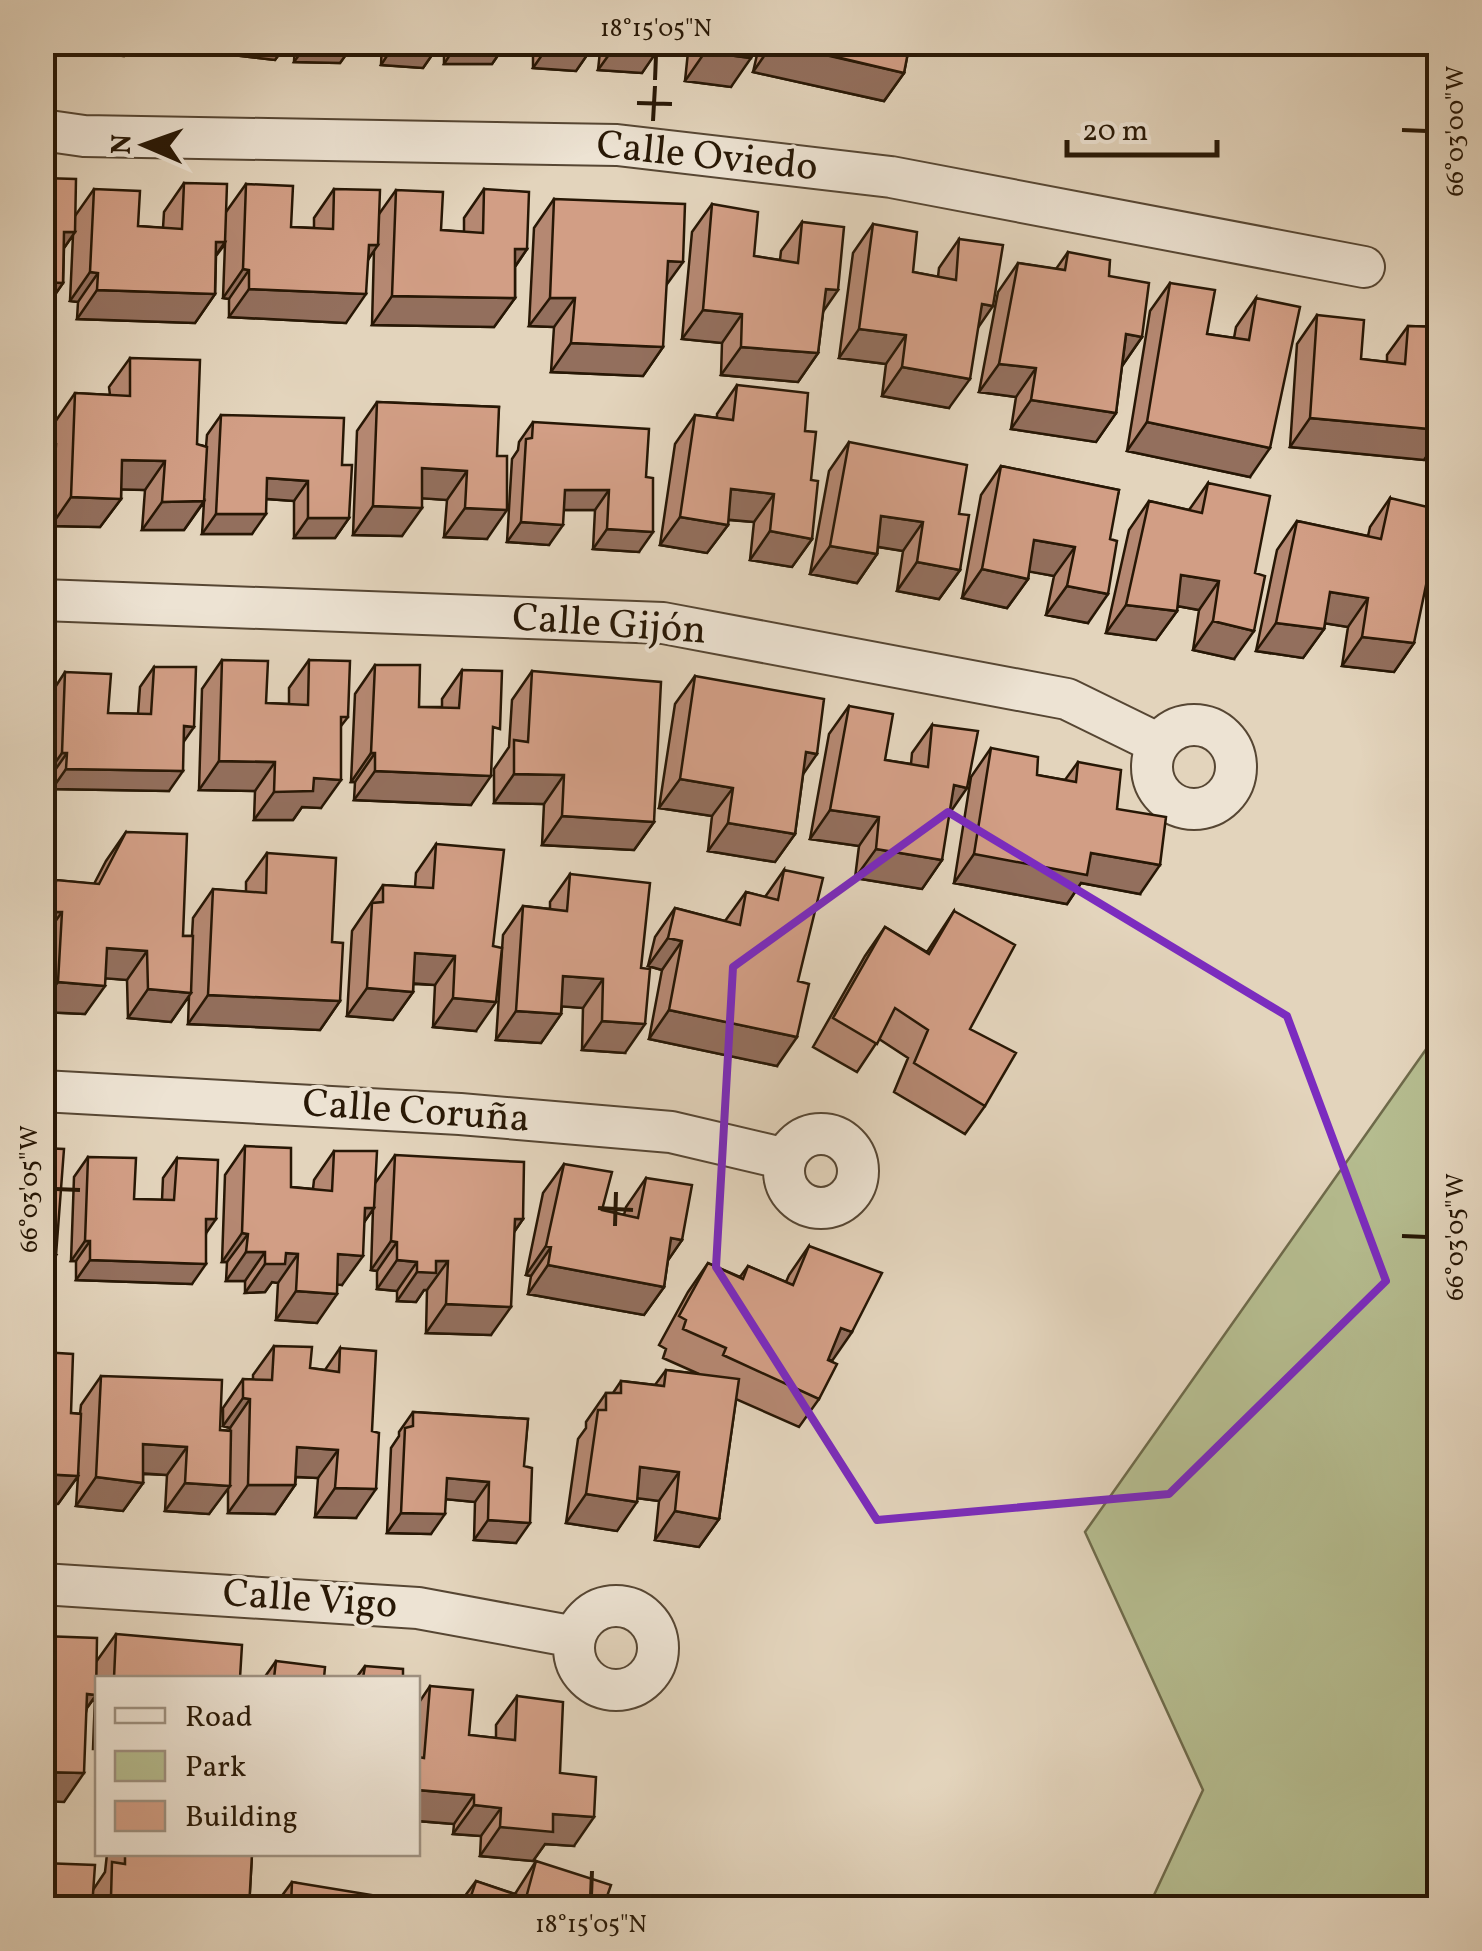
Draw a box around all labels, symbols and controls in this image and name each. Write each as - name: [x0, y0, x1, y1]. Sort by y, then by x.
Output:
- text: 18°15'05"N: [600, 12, 712, 47]
- text: 66°03'00"W: [1439, 66, 1474, 196]
- north arrow: [95, 95, 195, 195]
- scale bar: [1067, 95, 1217, 157]
- text: 20 m: [1082, 111, 1148, 153]
- street label: Calle Oviedo: [594, 119, 820, 197]
- text: N: [103, 133, 142, 155]
- street label: Calle Gijón: [510, 591, 708, 661]
- street label: Calle Coruña: [301, 1077, 531, 1149]
- text: 66°03'05"W: [13, 1125, 48, 1253]
- text: 66°03'05"W: [1439, 1173, 1474, 1301]
- street label: Calle Vigo: [221, 1567, 399, 1635]
- legend: [95, 1676, 420, 1856]
- text: Road: [185, 1697, 253, 1739]
- text: Park: [185, 1747, 246, 1789]
- text: Building: [185, 1797, 298, 1839]
- text: 18°15'05"N: [535, 1908, 647, 1943]

